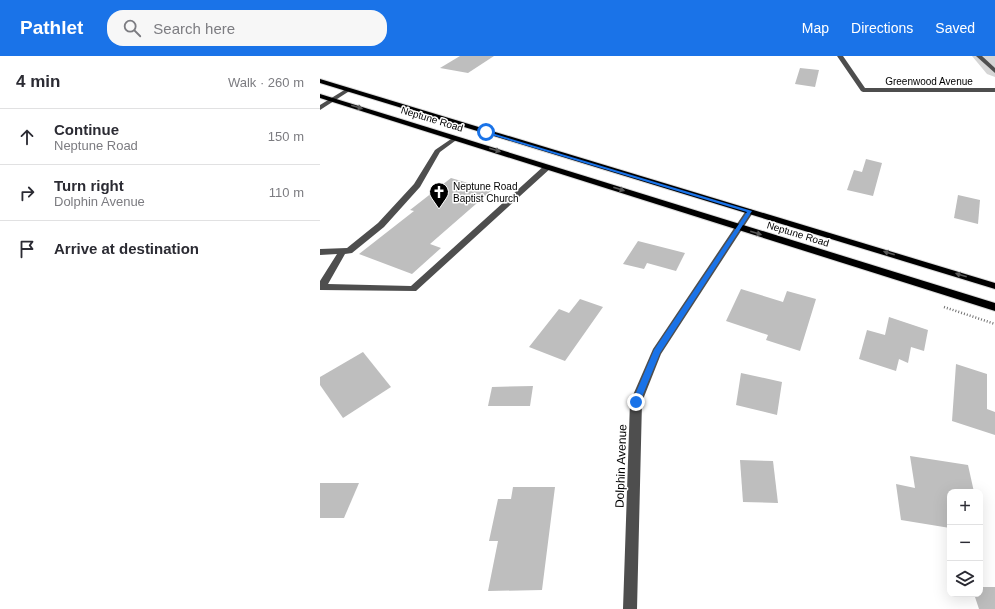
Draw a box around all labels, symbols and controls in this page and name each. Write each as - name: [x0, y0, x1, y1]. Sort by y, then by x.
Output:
- search box: [107, 10, 387, 46]
- text: Pathlet: [20, 17, 83, 38]
- icon: search: [121, 17, 143, 39]
- text: Search here: [153, 20, 235, 37]
- text: Map: [802, 20, 829, 36]
- text: Directions: [851, 20, 913, 36]
- text: Saved: [935, 20, 975, 36]
- text: 4 min: [16, 72, 60, 91]
- text: Walk · 260 m: [228, 75, 304, 90]
- street label: Greenwood Avenue: [885, 76, 973, 87]
- one-way arrow: [352, 104, 364, 110]
- street label: Neptune Road: [400, 104, 464, 134]
- text: Continue: [54, 121, 119, 138]
- route start: [477, 123, 495, 141]
- icon: ahead: [16, 126, 38, 148]
- text: 150 m: [268, 129, 304, 144]
- text: Neptune Road: [54, 138, 138, 153]
- one-way arrow: [489, 147, 501, 153]
- text: Turn right: [54, 177, 124, 194]
- church icon: Neptune Road Baptist Church: [428, 181, 450, 209]
- place label: Neptune Road Baptist Church: [453, 181, 519, 204]
- icon: right: [16, 182, 38, 204]
- text: 110 m: [269, 185, 304, 200]
- one-way arrow: [613, 186, 625, 192]
- text: Dolphin Avenue: [54, 194, 145, 209]
- street label: Neptune Road: [766, 219, 830, 249]
- one-way arrow: [750, 230, 762, 236]
- icon: arrive: [16, 238, 38, 260]
- text: Arrive at destination: [54, 240, 199, 257]
- one-way arrow: [882, 250, 894, 256]
- one-way arrow: [954, 272, 966, 278]
- route end: [627, 393, 645, 411]
- street label: Dolphin Avenue: [613, 424, 629, 508]
- map controls: [947, 489, 983, 597]
- button: +: [947, 489, 983, 525]
- button: −: [947, 525, 983, 561]
- button: layers: [947, 561, 983, 597]

